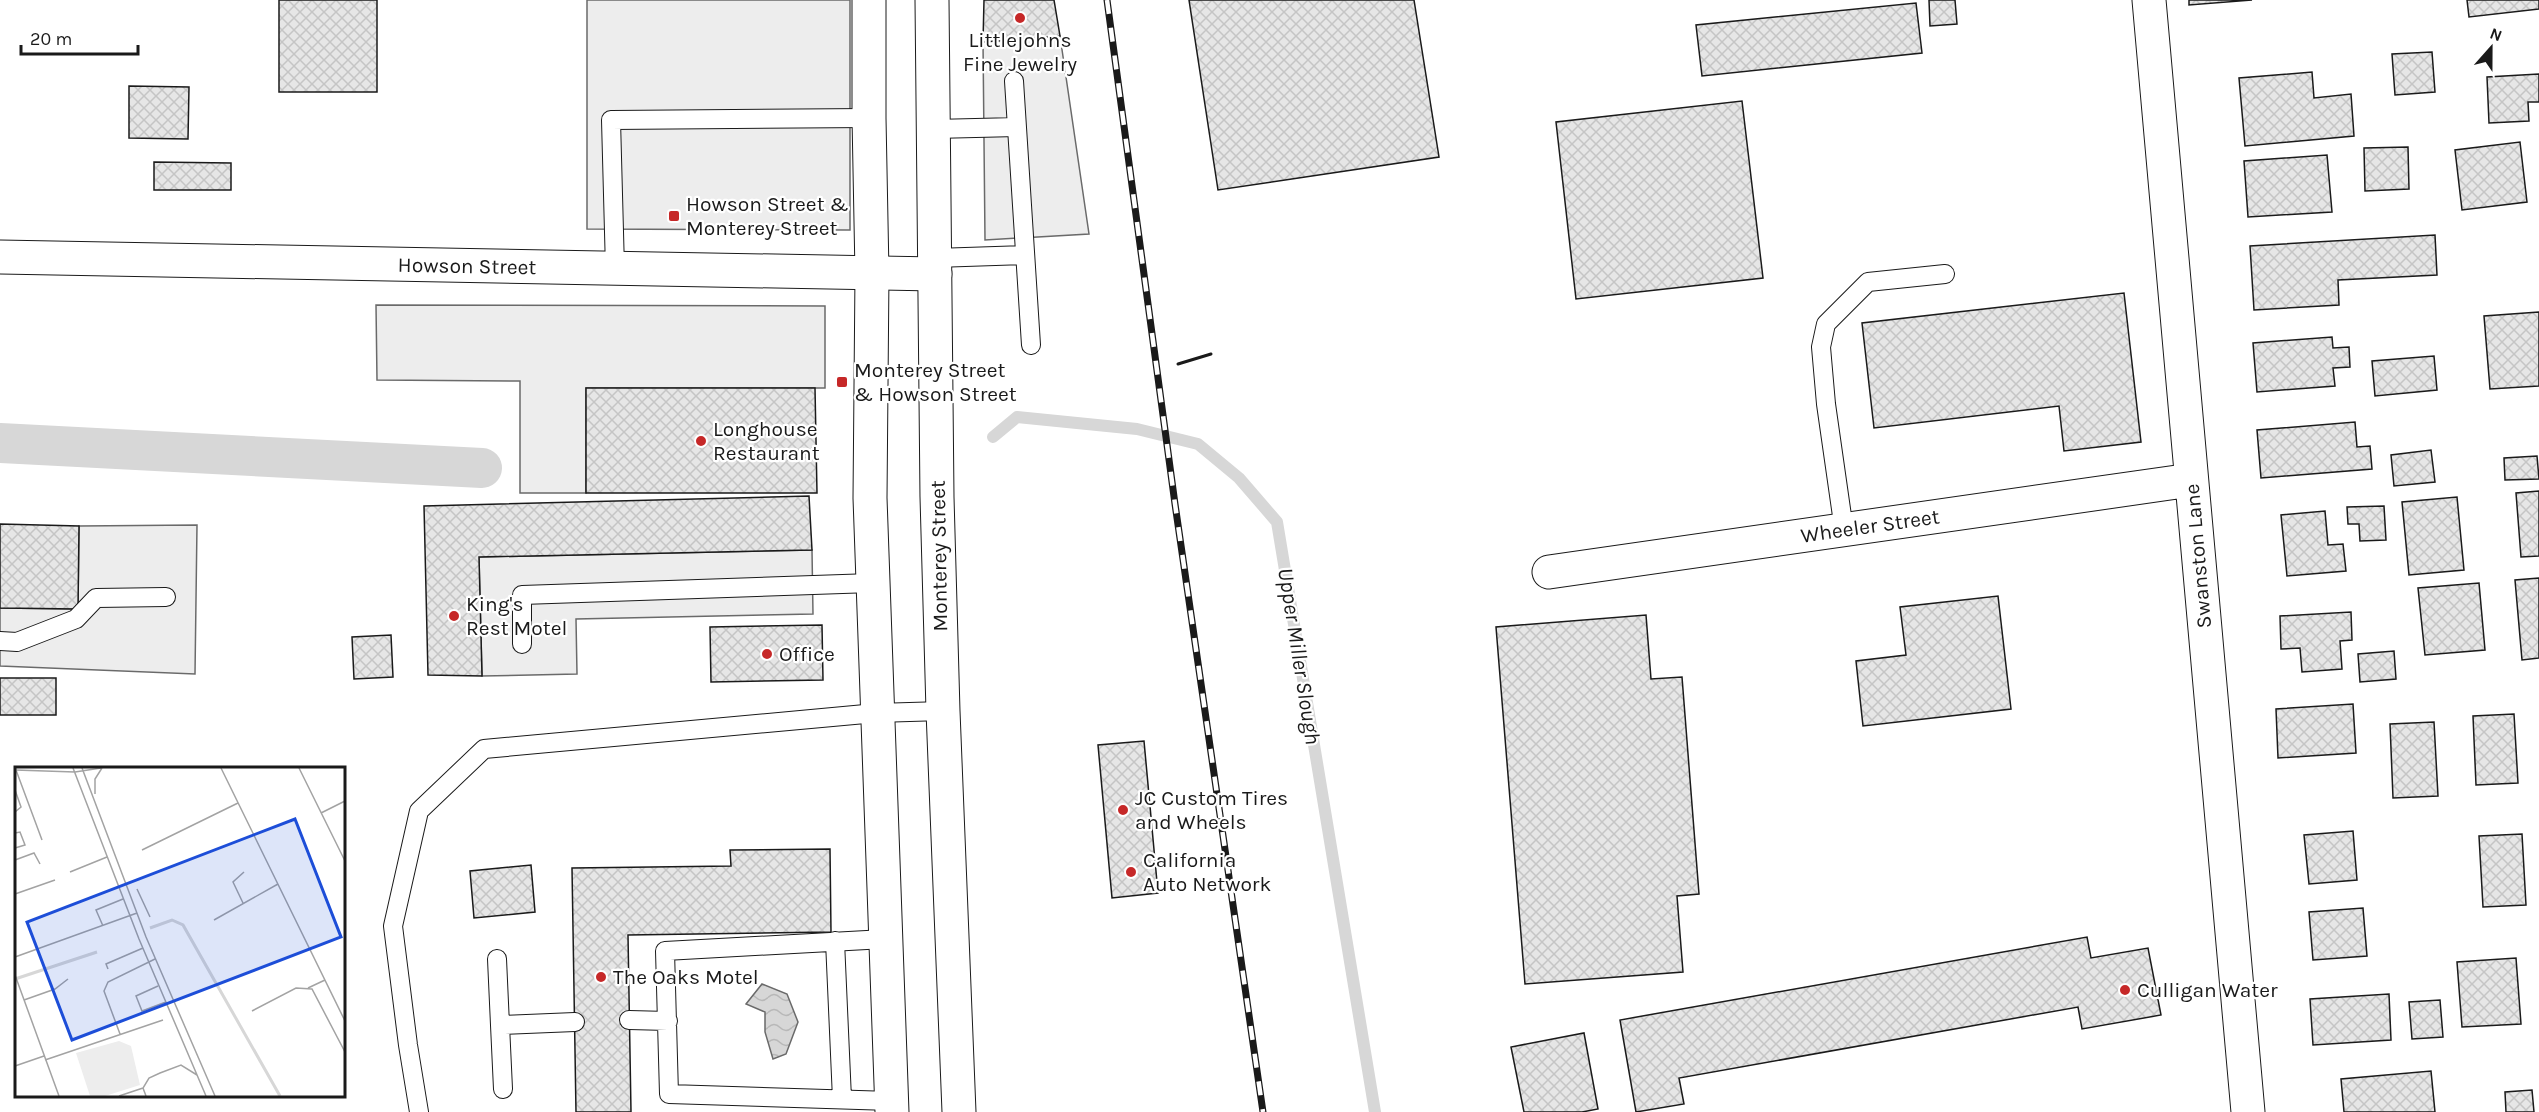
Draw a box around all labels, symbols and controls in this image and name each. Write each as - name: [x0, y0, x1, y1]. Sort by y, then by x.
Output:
- marker: Littlejohns Fine Jewelry: [1013, 11, 1027, 25]
- scale bar: [21, 18, 138, 56]
- north arrow: [2461, 18, 2521, 78]
- text: N: [2487, 24, 2505, 45]
- text: 20 m: [30, 28, 72, 50]
- place label: Littlejohns Fine Jewelry: [963, 28, 1077, 76]
- place label: Howson Street & Monterey Street: [686, 192, 849, 240]
- marker: Howson Street & Monterey Street: [667, 209, 681, 223]
- street label: Howson Street: [398, 253, 537, 279]
- place label: Monterey Street & Howson Street: [854, 358, 1017, 406]
- marker: Monterey Street & Howson Street: [835, 375, 849, 389]
- place label: Longhouse Restaurant: [713, 417, 820, 465]
- marker: Longhouse Restaurant: [694, 434, 708, 448]
- street label: Monterey Street: [926, 480, 952, 632]
- street label: Swanston Lane: [2180, 483, 2216, 629]
- street label: Wheeler Street: [1799, 504, 1941, 548]
- water label: Upper Miller Slough: [1272, 566, 1326, 746]
- place label: King's Rest Motel: [466, 592, 567, 640]
- marker: King's Rest Motel: [447, 609, 461, 623]
- place label: Office: [779, 642, 835, 666]
- marker: Office: [760, 647, 774, 661]
- inset map: [15, 767, 345, 1097]
- place label: JC Custom Tires and Wheels: [1135, 786, 1288, 834]
- marker: JC Custom Tires and Wheels: [1116, 803, 1130, 817]
- place label: California Auto Network: [1143, 848, 1271, 896]
- marker: California Auto Network: [1124, 865, 1138, 879]
- place label: The Oaks Motel: [613, 965, 759, 989]
- marker: The Oaks Motel: [594, 970, 608, 984]
- place label: Culligan Water: [2137, 978, 2278, 1002]
- marker: Culligan Water: [2118, 983, 2132, 997]

